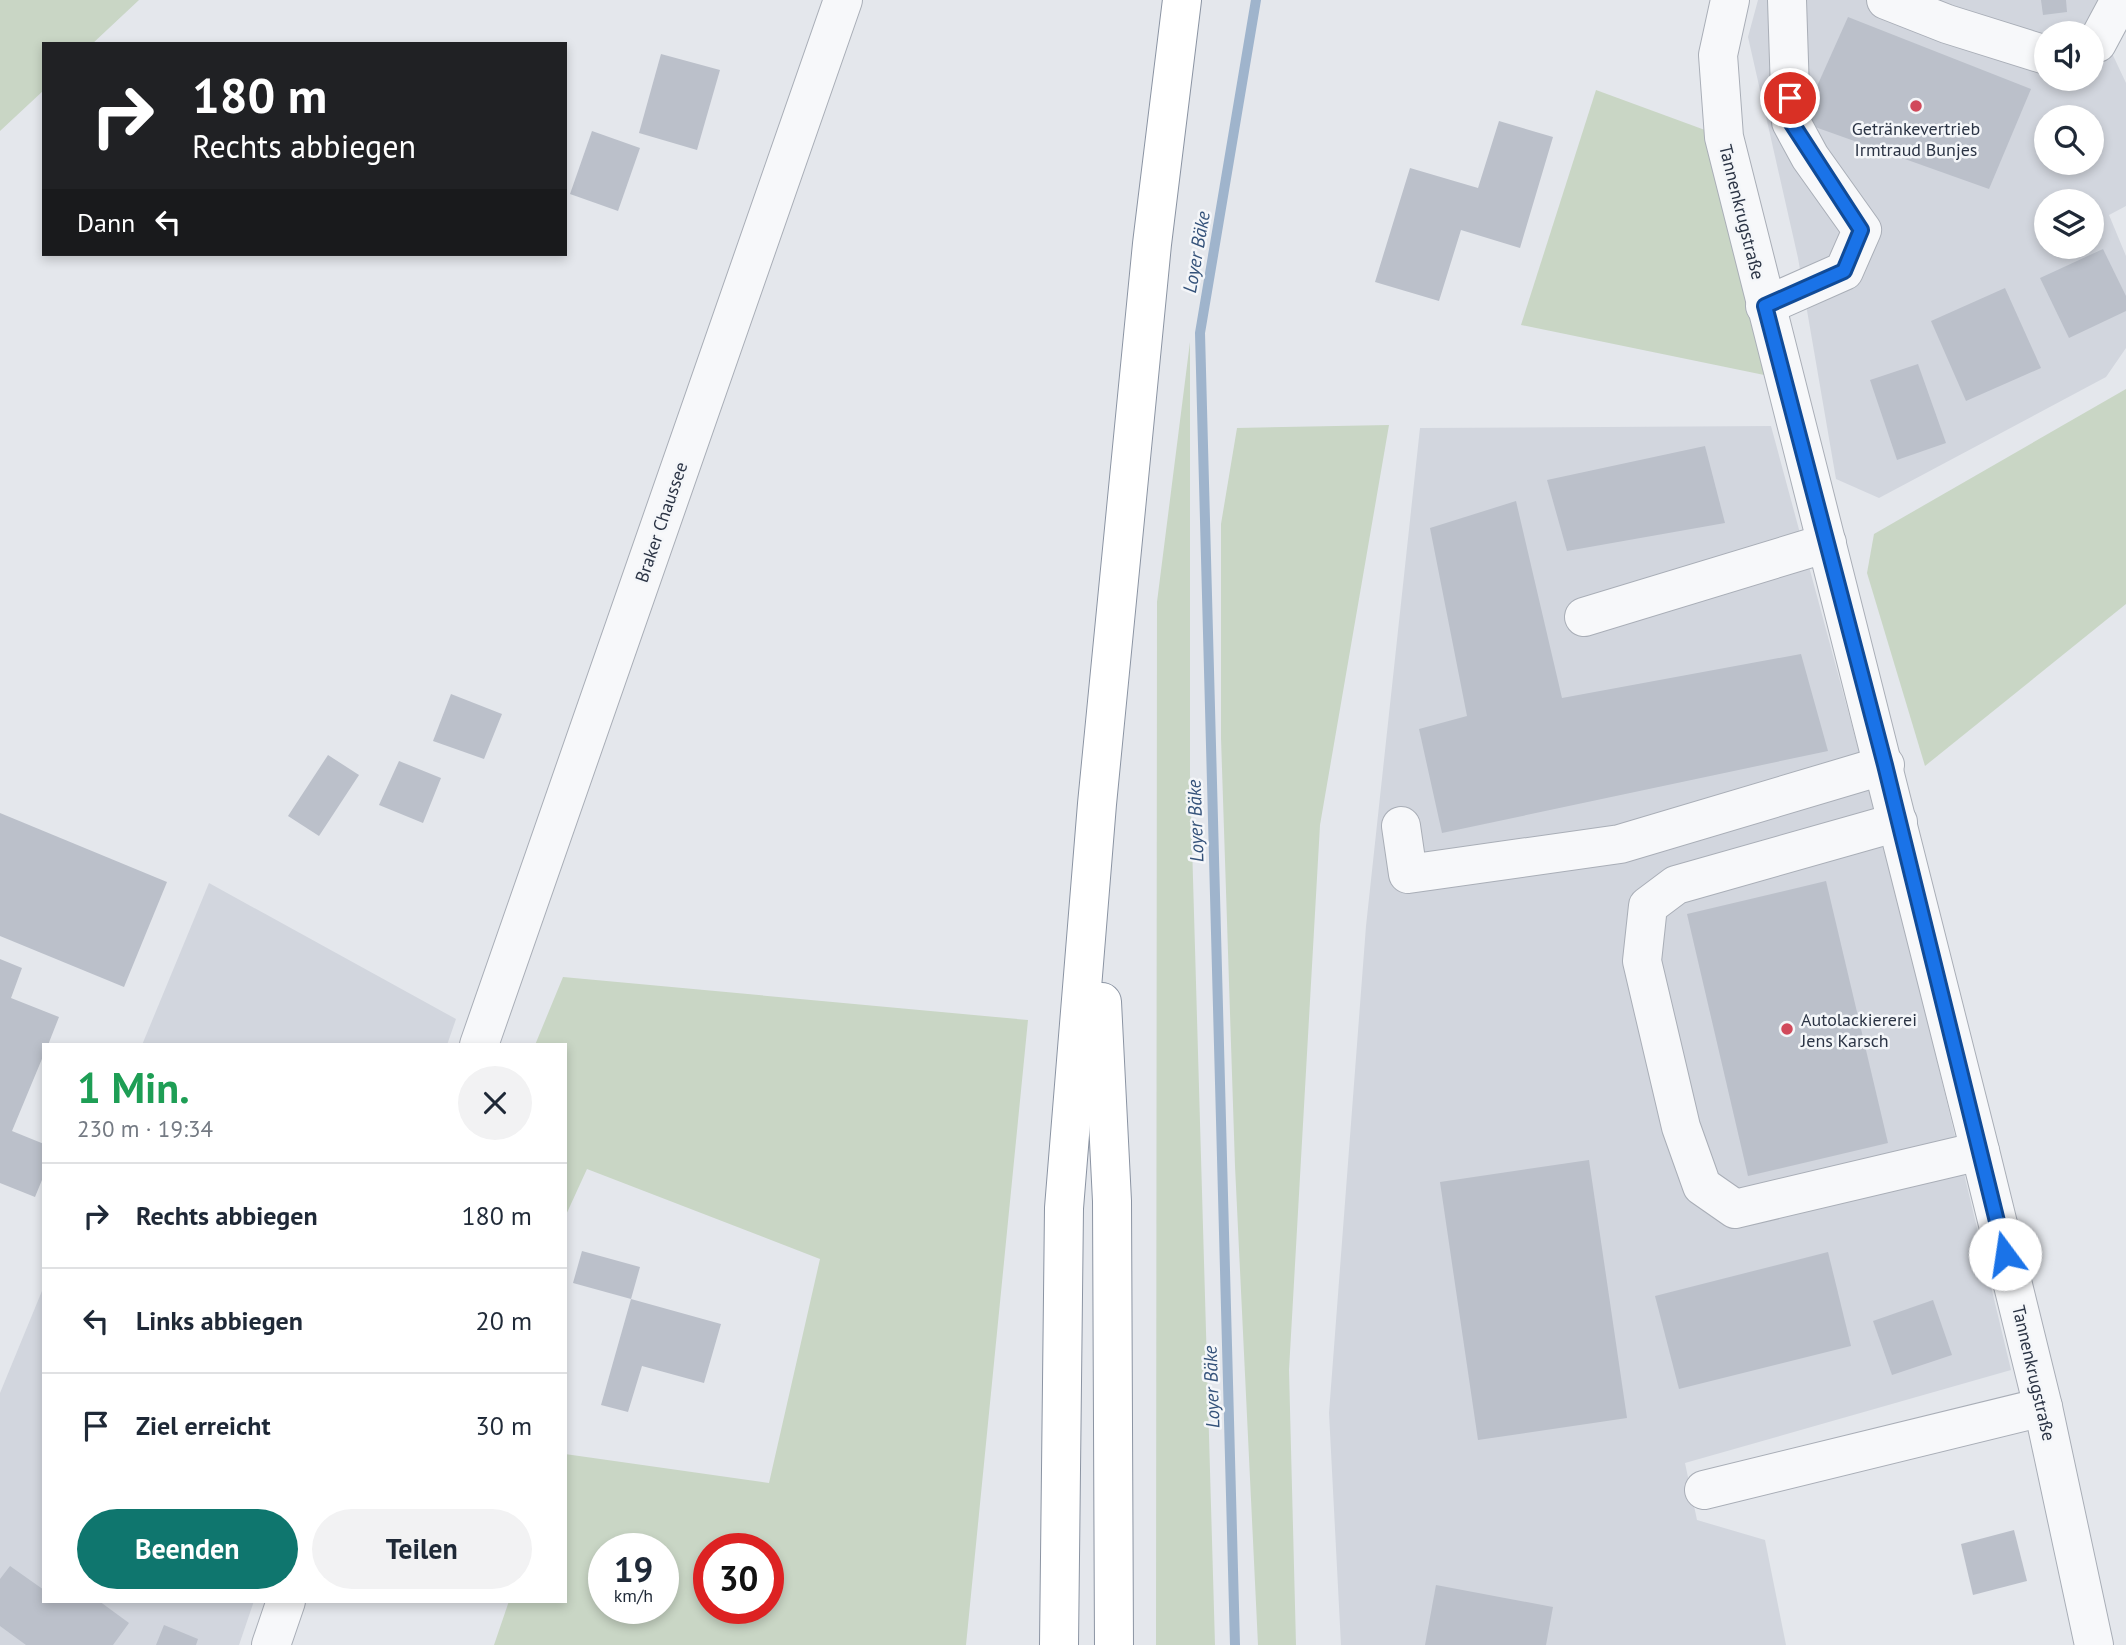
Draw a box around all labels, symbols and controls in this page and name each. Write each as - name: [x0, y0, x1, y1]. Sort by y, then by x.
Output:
- map controls: [2034, 21, 2104, 259]
- button: sound: [2034, 21, 2104, 91]
- text: 180 m: [192, 63, 327, 127]
- pin: [1760, 68, 1820, 128]
- icon: right: [77, 70, 168, 161]
- icon: arrive: [1771, 79, 1809, 117]
- marker: Getränkevertrieb Irmtraud Bunjes: [1908, 98, 1924, 114]
- button: search: [2034, 105, 2104, 175]
- place label: Getränkevertrieb Irmtraud Bunjes: [1852, 117, 1980, 161]
- text: Rechts abbiegen: [192, 125, 416, 167]
- street label: Tannenkrugstraße: [1714, 142, 1770, 282]
- button: layers: [2034, 189, 2104, 259]
- icon: left: [149, 203, 187, 241]
- text: Dann: [77, 206, 135, 239]
- water label: Loyer Bäke: [1177, 209, 1215, 295]
- street label: Braker Chaussee: [630, 459, 692, 585]
- water label: Loyer Bäke: [1182, 779, 1208, 863]
- place label: Autolackiererei Jens Karsch: [1800, 1008, 1917, 1052]
- marker: Autolackiererei Jens Karsch: [1779, 1021, 1795, 1037]
- text: 1 Min.: [77, 1060, 190, 1115]
- button: close: [458, 1066, 532, 1140]
- text: 230 m · 19:34: [77, 1114, 213, 1143]
- icon: right: [77, 1197, 115, 1235]
- text: Rechts abbiegen: [136, 1199, 318, 1232]
- text: 180 m: [461, 1199, 532, 1232]
- position arrow: [1968, 1217, 2042, 1291]
- icon: left: [77, 1302, 115, 1340]
- street label: Tannenkrugstraße: [2007, 1303, 2061, 1443]
- text: Links abbiegen: [136, 1304, 303, 1337]
- text: 20 m: [476, 1304, 532, 1337]
- water label: Loyer Bäke: [1198, 1345, 1224, 1429]
- icon: arrive: [77, 1407, 115, 1445]
- text: Ziel erreicht: [136, 1409, 271, 1442]
- text: 30 m: [476, 1409, 532, 1442]
- button: Beenden: [77, 1509, 298, 1589]
- button: Teilen: [312, 1509, 532, 1589]
- speed limit sign: 30: [693, 1533, 784, 1624]
- text: 19: [614, 1546, 653, 1592]
- text: km/h: [614, 1584, 653, 1607]

